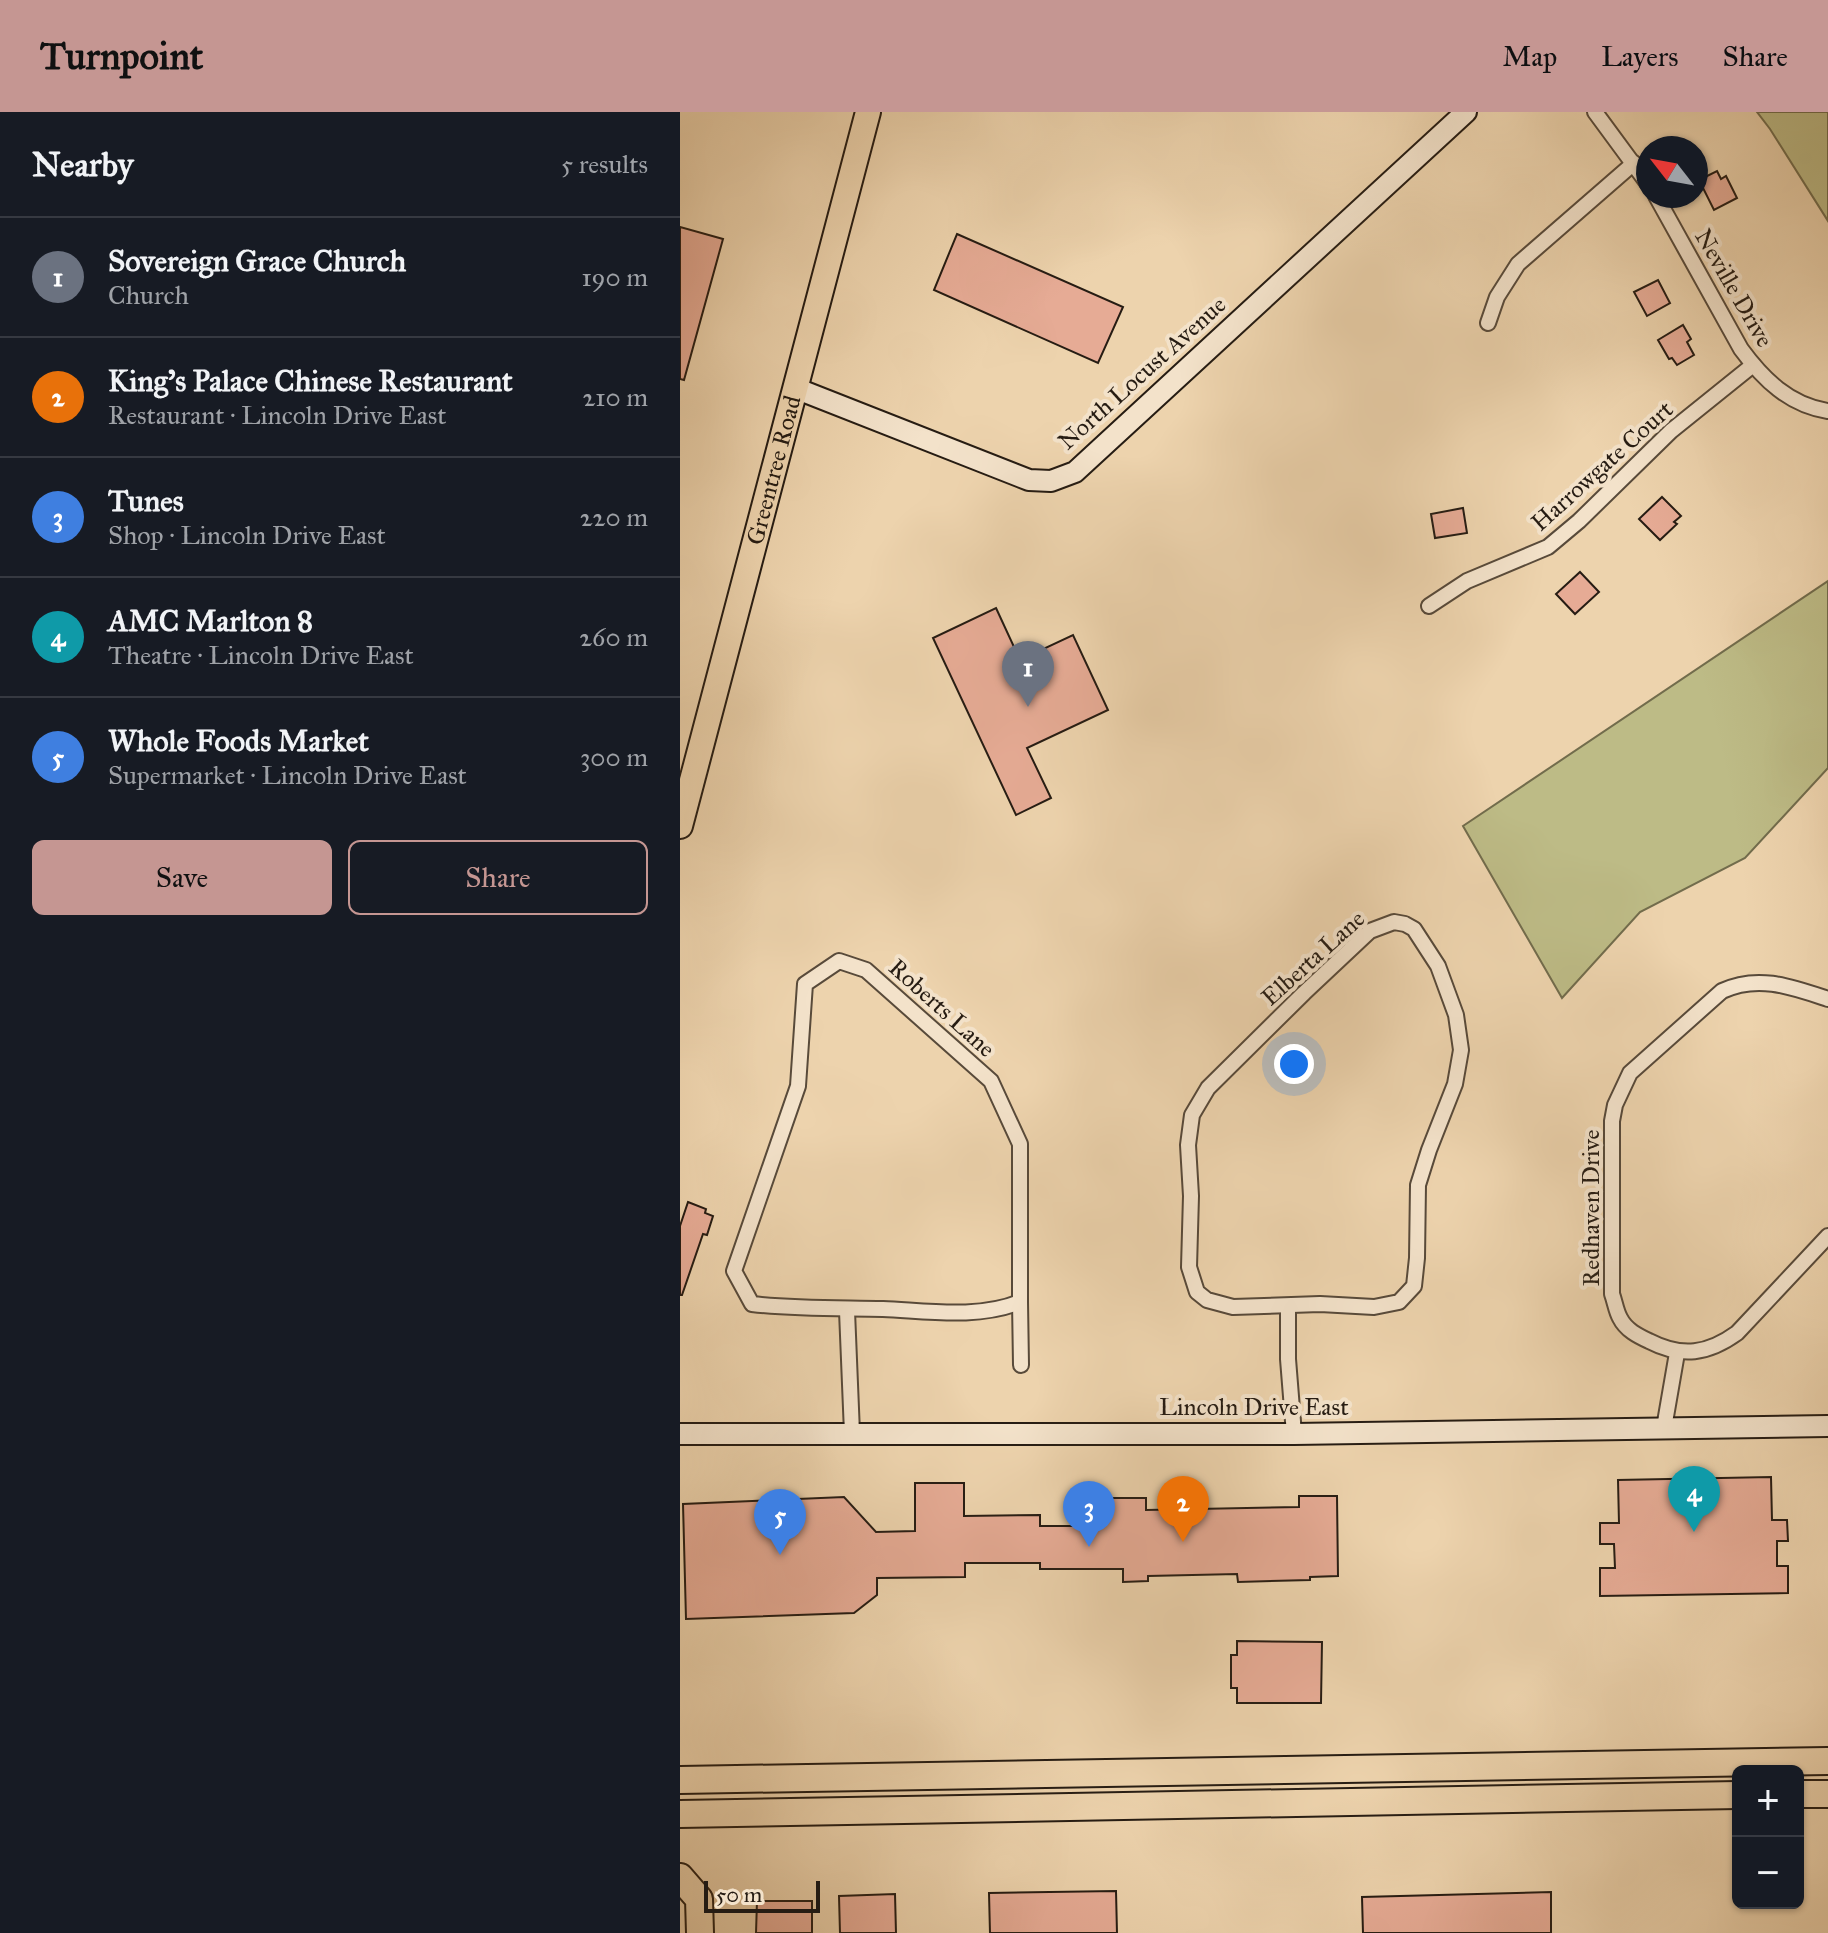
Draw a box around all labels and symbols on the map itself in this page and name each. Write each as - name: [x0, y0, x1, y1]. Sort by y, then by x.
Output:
- north arrow: [1636, 136, 1708, 208]
- street label: Neville Drive: [1688, 224, 1780, 352]
- street label: North Locust Avenue: [1052, 290, 1232, 456]
- street label: Greentree Road: [740, 392, 808, 548]
- street label: Harrowgate Court: [1525, 394, 1680, 538]
- pin: 1: [1002, 641, 1054, 707]
- street label: Elberta Lane: [1255, 904, 1371, 1012]
- street label: Roberts Lane: [883, 952, 1001, 1064]
- your location: [1274, 1044, 1314, 1084]
- street label: Redhaven Drive: [1576, 1130, 1606, 1286]
- street label: Lincoln Drive East: [1159, 1392, 1349, 1422]
- pin: 4: [1668, 1466, 1720, 1532]
- pin: 2: [1157, 1476, 1209, 1542]
- pin: 3: [1063, 1481, 1115, 1547]
- pin: 5: [754, 1489, 806, 1555]
- scale bar: [704, 1877, 820, 1913]

